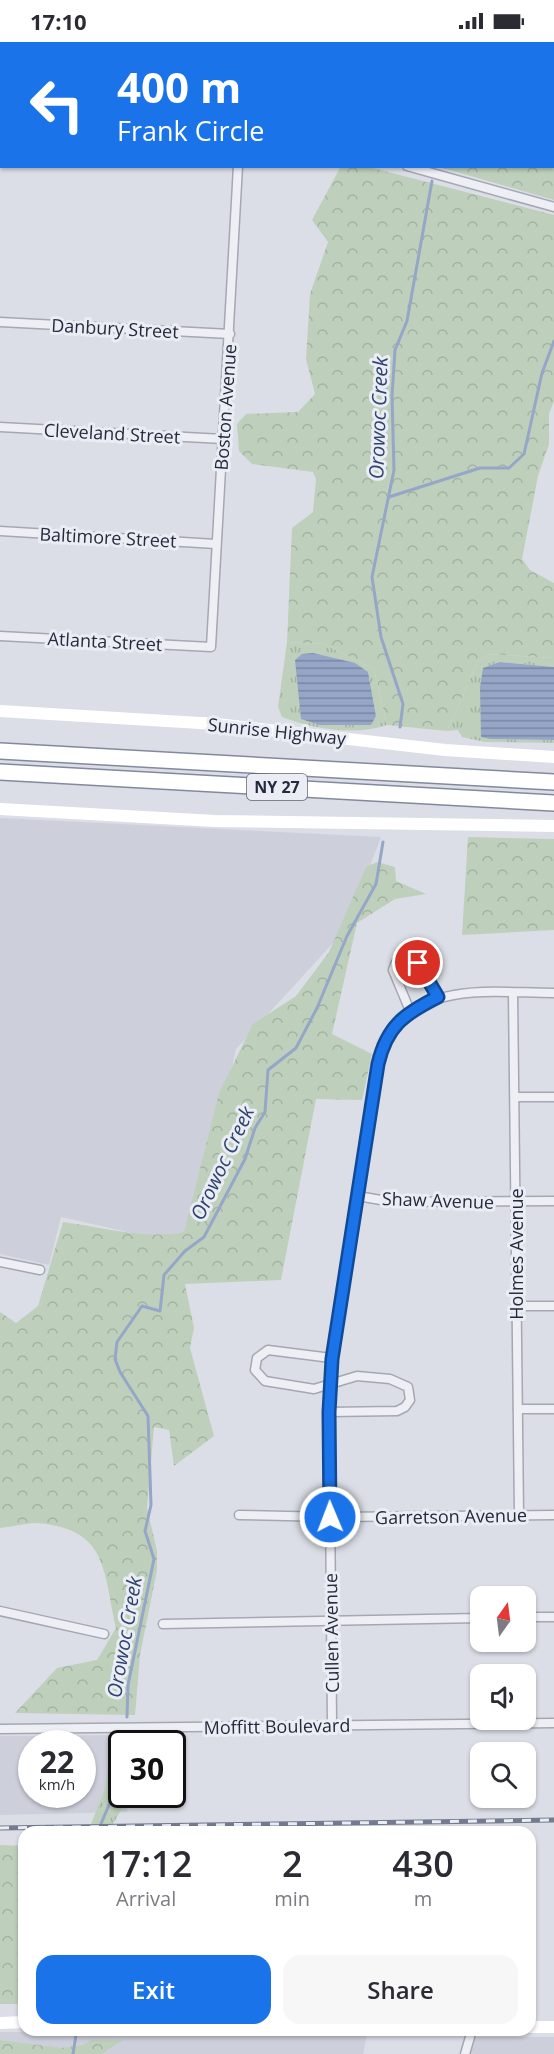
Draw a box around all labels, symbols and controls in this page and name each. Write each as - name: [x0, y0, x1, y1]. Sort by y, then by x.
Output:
- text: 17:10: [30, 6, 87, 36]
- text: 400 m: [117, 58, 241, 115]
- icon: left: [18, 66, 96, 144]
- text: Frank Circle: [117, 112, 265, 149]
- street label: Danbury Street: [51, 313, 179, 343]
- street label: Boston Avenue: [209, 343, 241, 471]
- water label: Orowoc Creek: [362, 355, 394, 480]
- street label: Cleveland Street: [43, 417, 181, 449]
- street label: Baltimore Street: [39, 521, 177, 553]
- street label: Atlanta Street: [47, 626, 163, 656]
- street label: Sunrise Highway: [207, 712, 348, 750]
- road number: NY 27: [247, 774, 307, 800]
- pin: [392, 937, 443, 988]
- icon: arrive: [401, 946, 434, 979]
- water label: Orowoc Creek: [184, 1101, 261, 1224]
- street label: Shaw Avenue: [382, 1186, 494, 1214]
- street label: Holmes Avenue: [504, 1188, 528, 1320]
- position arrow: [298, 1485, 362, 1549]
- street label: Garretson Avenue: [375, 1503, 527, 1529]
- water label: Orowoc Creek: [100, 1573, 148, 1700]
- street label: Cullen Avenue: [318, 1573, 344, 1693]
- north arrow: [470, 1586, 536, 1652]
- map controls: [470, 1586, 536, 1808]
- button: sound: [470, 1664, 536, 1730]
- street label: Moffitt Boulevard: [203, 1713, 351, 1739]
- speed limit sign: 30: [108, 1730, 186, 1808]
- text: 22: [40, 1741, 74, 1782]
- button: search: [470, 1742, 536, 1808]
- text: km/h: [39, 1774, 75, 1794]
- text: 17:12: [100, 1839, 192, 1888]
- text: 2: [282, 1839, 303, 1888]
- text: 430: [392, 1839, 454, 1888]
- text: Arrival: [116, 1885, 176, 1912]
- text: min: [274, 1885, 310, 1912]
- text: m: [414, 1885, 432, 1912]
- button: Exit: [36, 1955, 271, 2024]
- button: Share: [283, 1955, 518, 2024]

